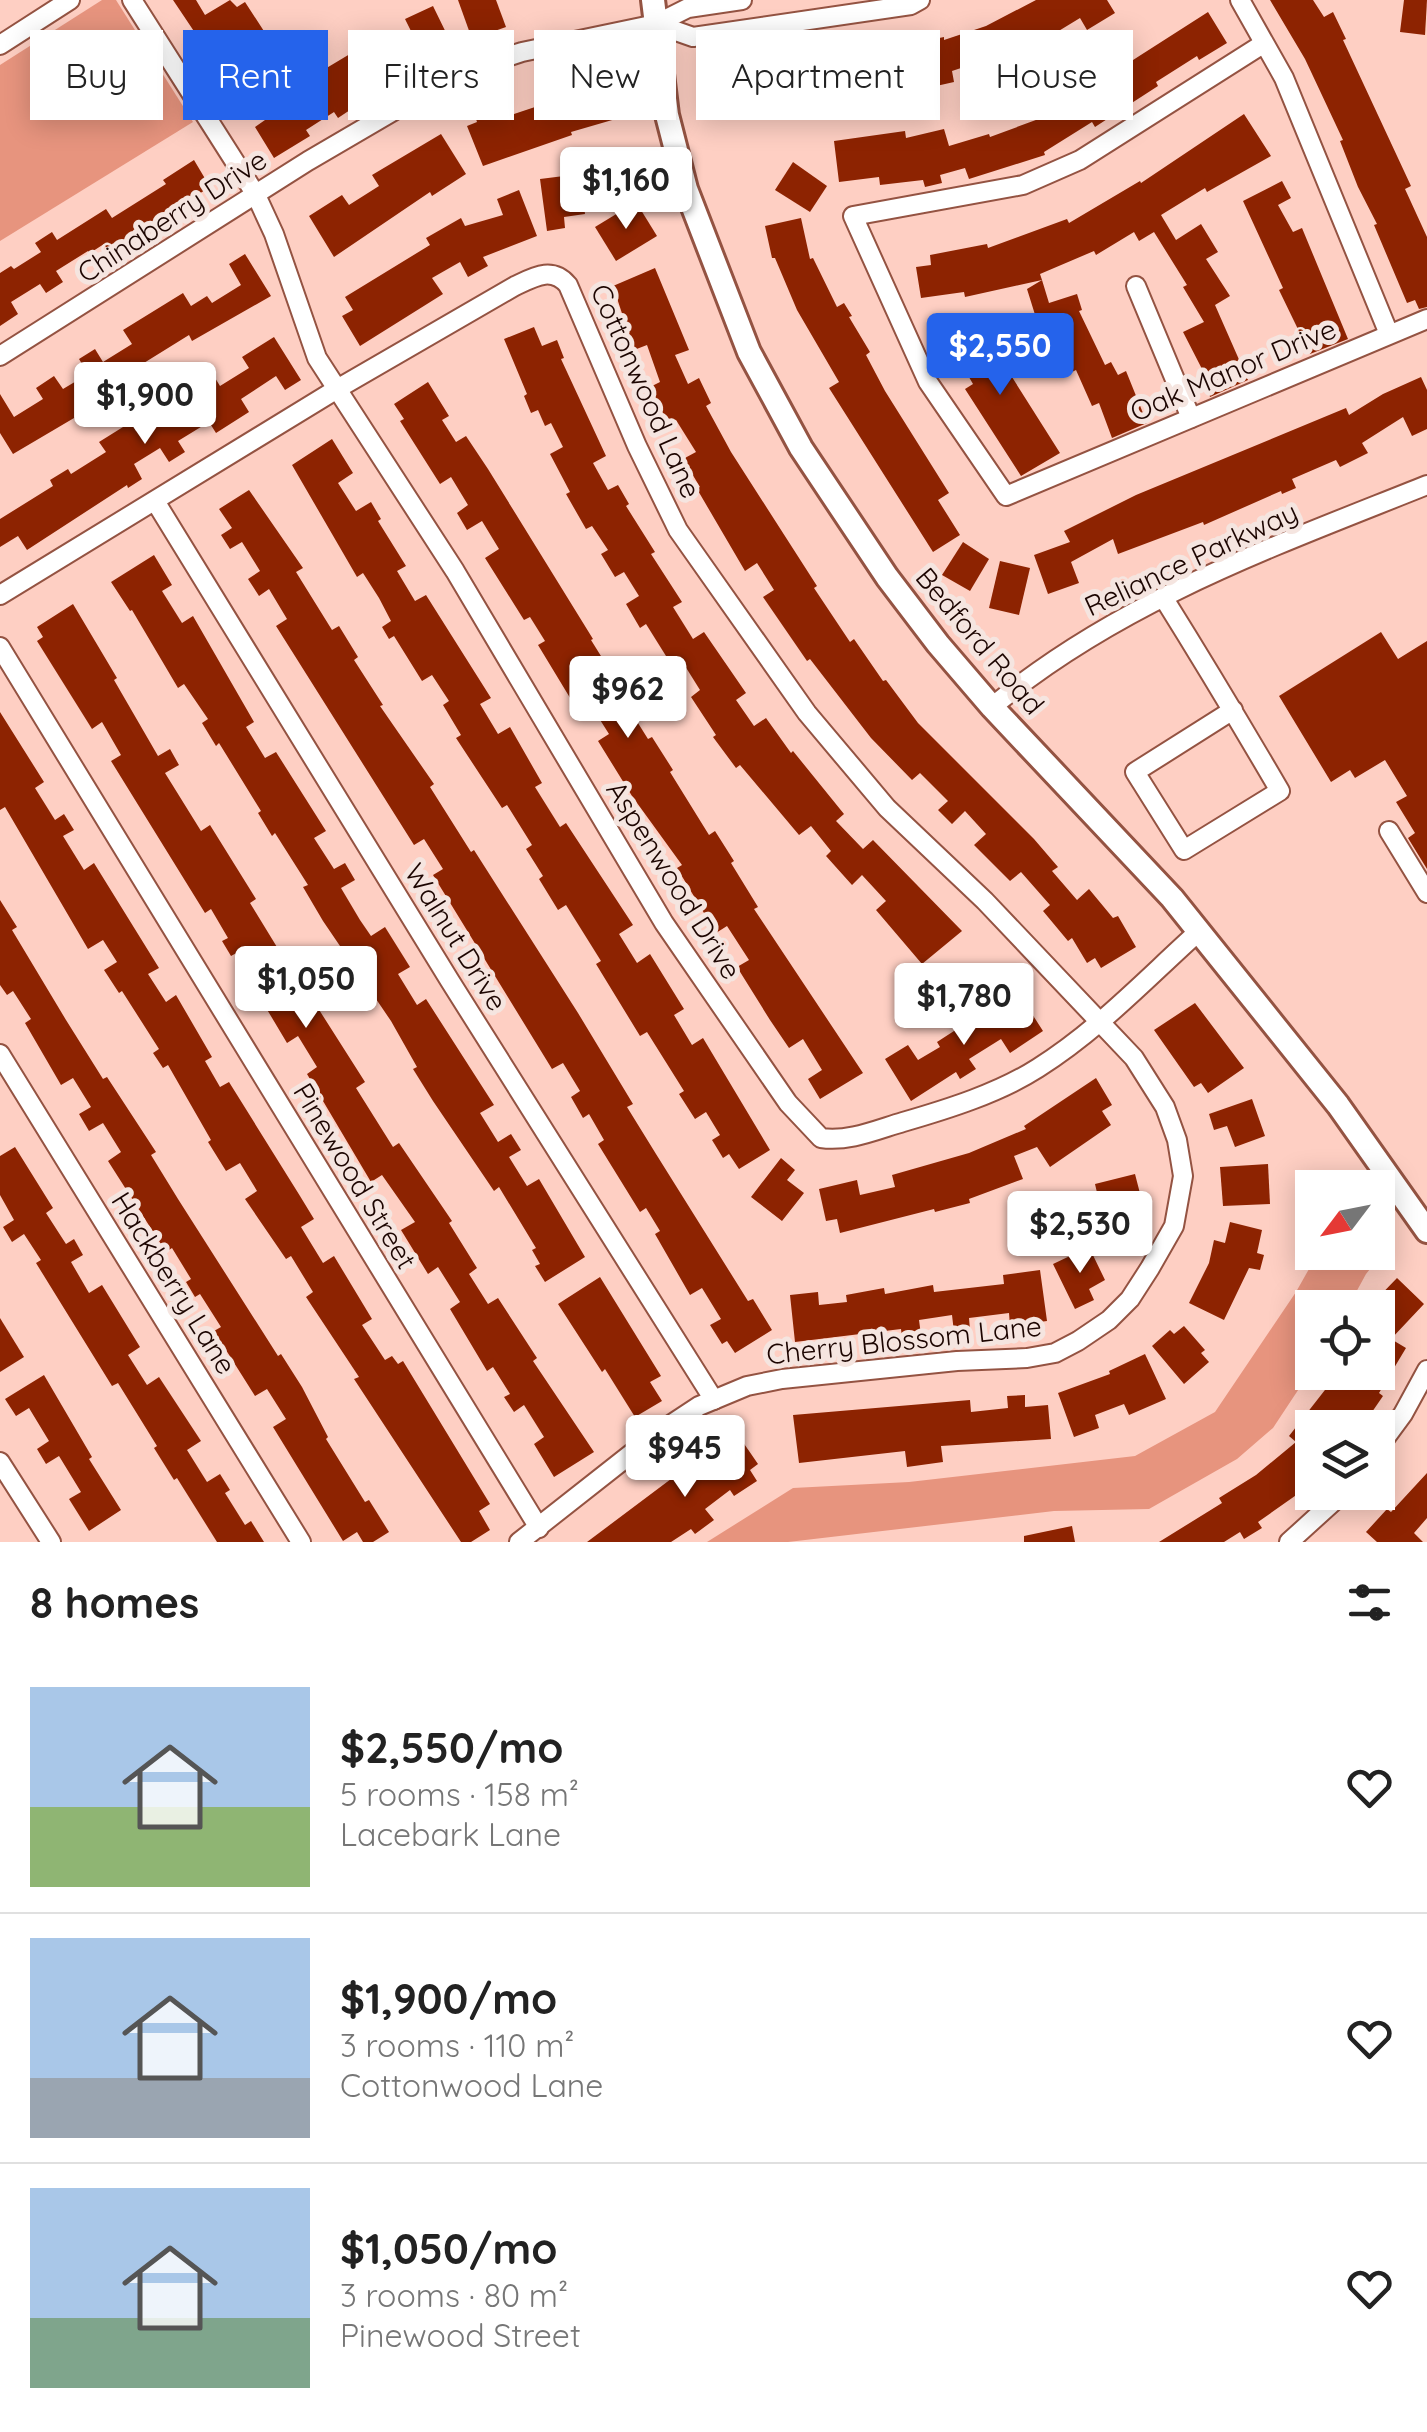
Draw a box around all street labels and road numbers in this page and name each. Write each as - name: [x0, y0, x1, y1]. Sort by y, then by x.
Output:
- street label: Chinaberry Drive: [71, 141, 273, 290]
- street label: Cottonwood Lane: [584, 278, 709, 503]
- street label: Oak Manor Drive: [1125, 310, 1341, 429]
- street label: Reliance Parkway: [1079, 494, 1303, 623]
- street label: Bedford Road: [909, 560, 1052, 721]
- street label: Aspenwood Drive: [599, 774, 749, 985]
- street label: Walnut Drive: [397, 857, 515, 1017]
- street label: Pinewood Street: [286, 1076, 425, 1275]
- street label: Hackberry Lane: [104, 1185, 244, 1380]
- street label: Cherry Blossom Lane: [765, 1308, 1043, 1371]

